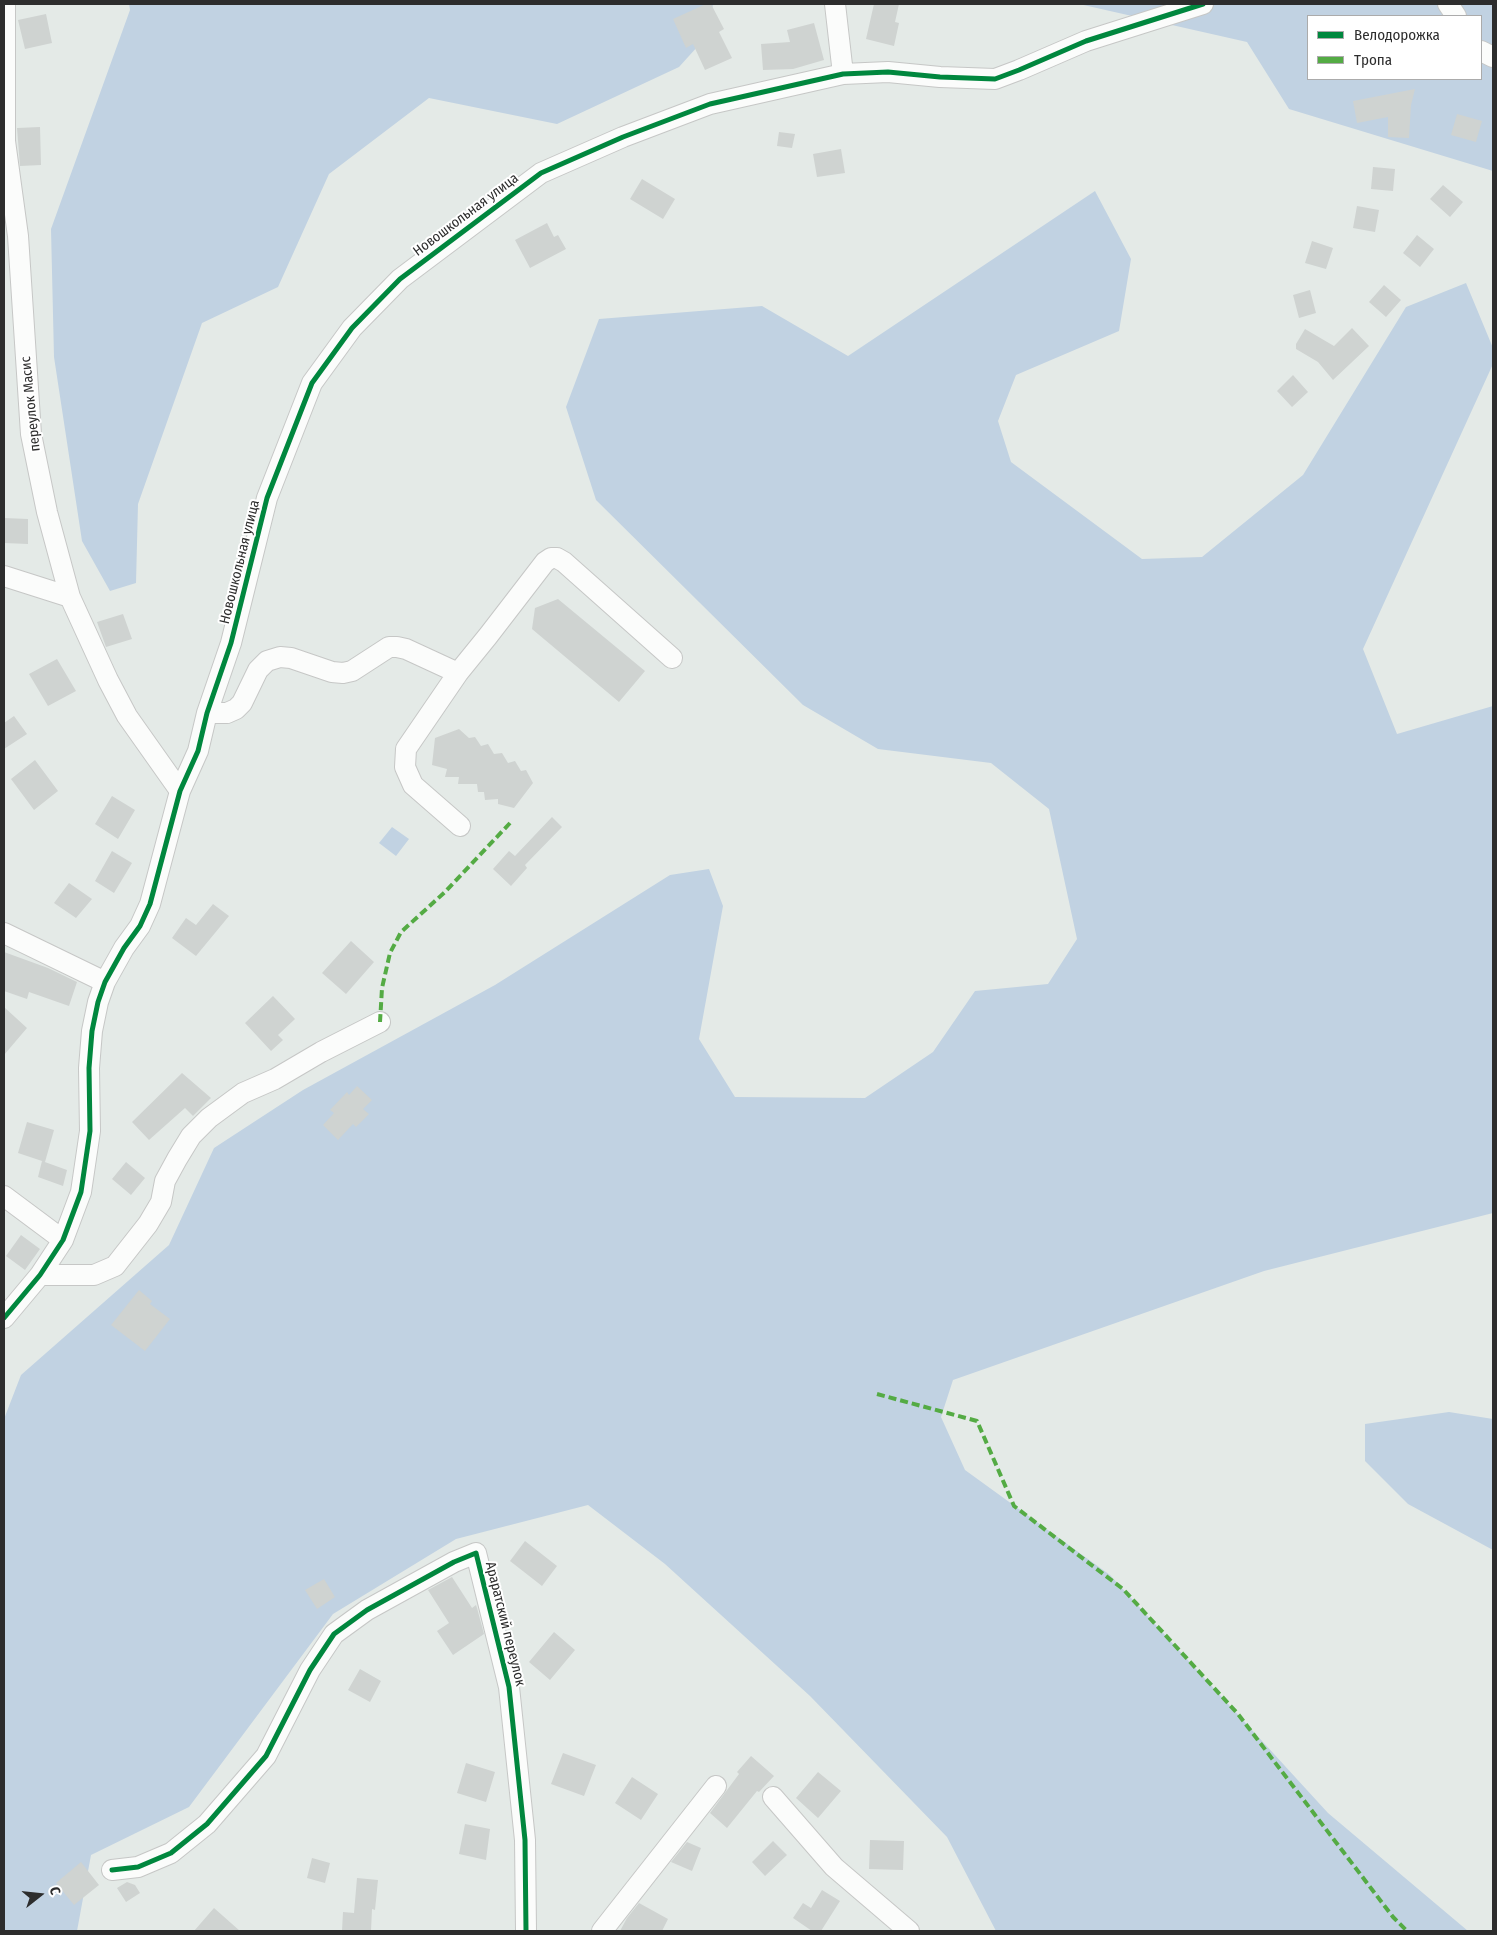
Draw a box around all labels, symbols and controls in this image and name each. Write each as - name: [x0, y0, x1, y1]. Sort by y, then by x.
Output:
- legend: [1307, 15, 1482, 80]
- text: Велодорожка: [1354, 26, 1440, 44]
- text: Тропа: [1354, 51, 1392, 69]
- street label: Новошкольная улица: [410, 170, 522, 260]
- street label: переулок Масис: [18, 356, 44, 452]
- street label: Новошкольная улица: [216, 498, 264, 626]
- street label: Араратский переулок: [481, 1560, 529, 1688]
- north arrow: [15, 1870, 65, 1920]
- text: С: [46, 1885, 64, 1897]

